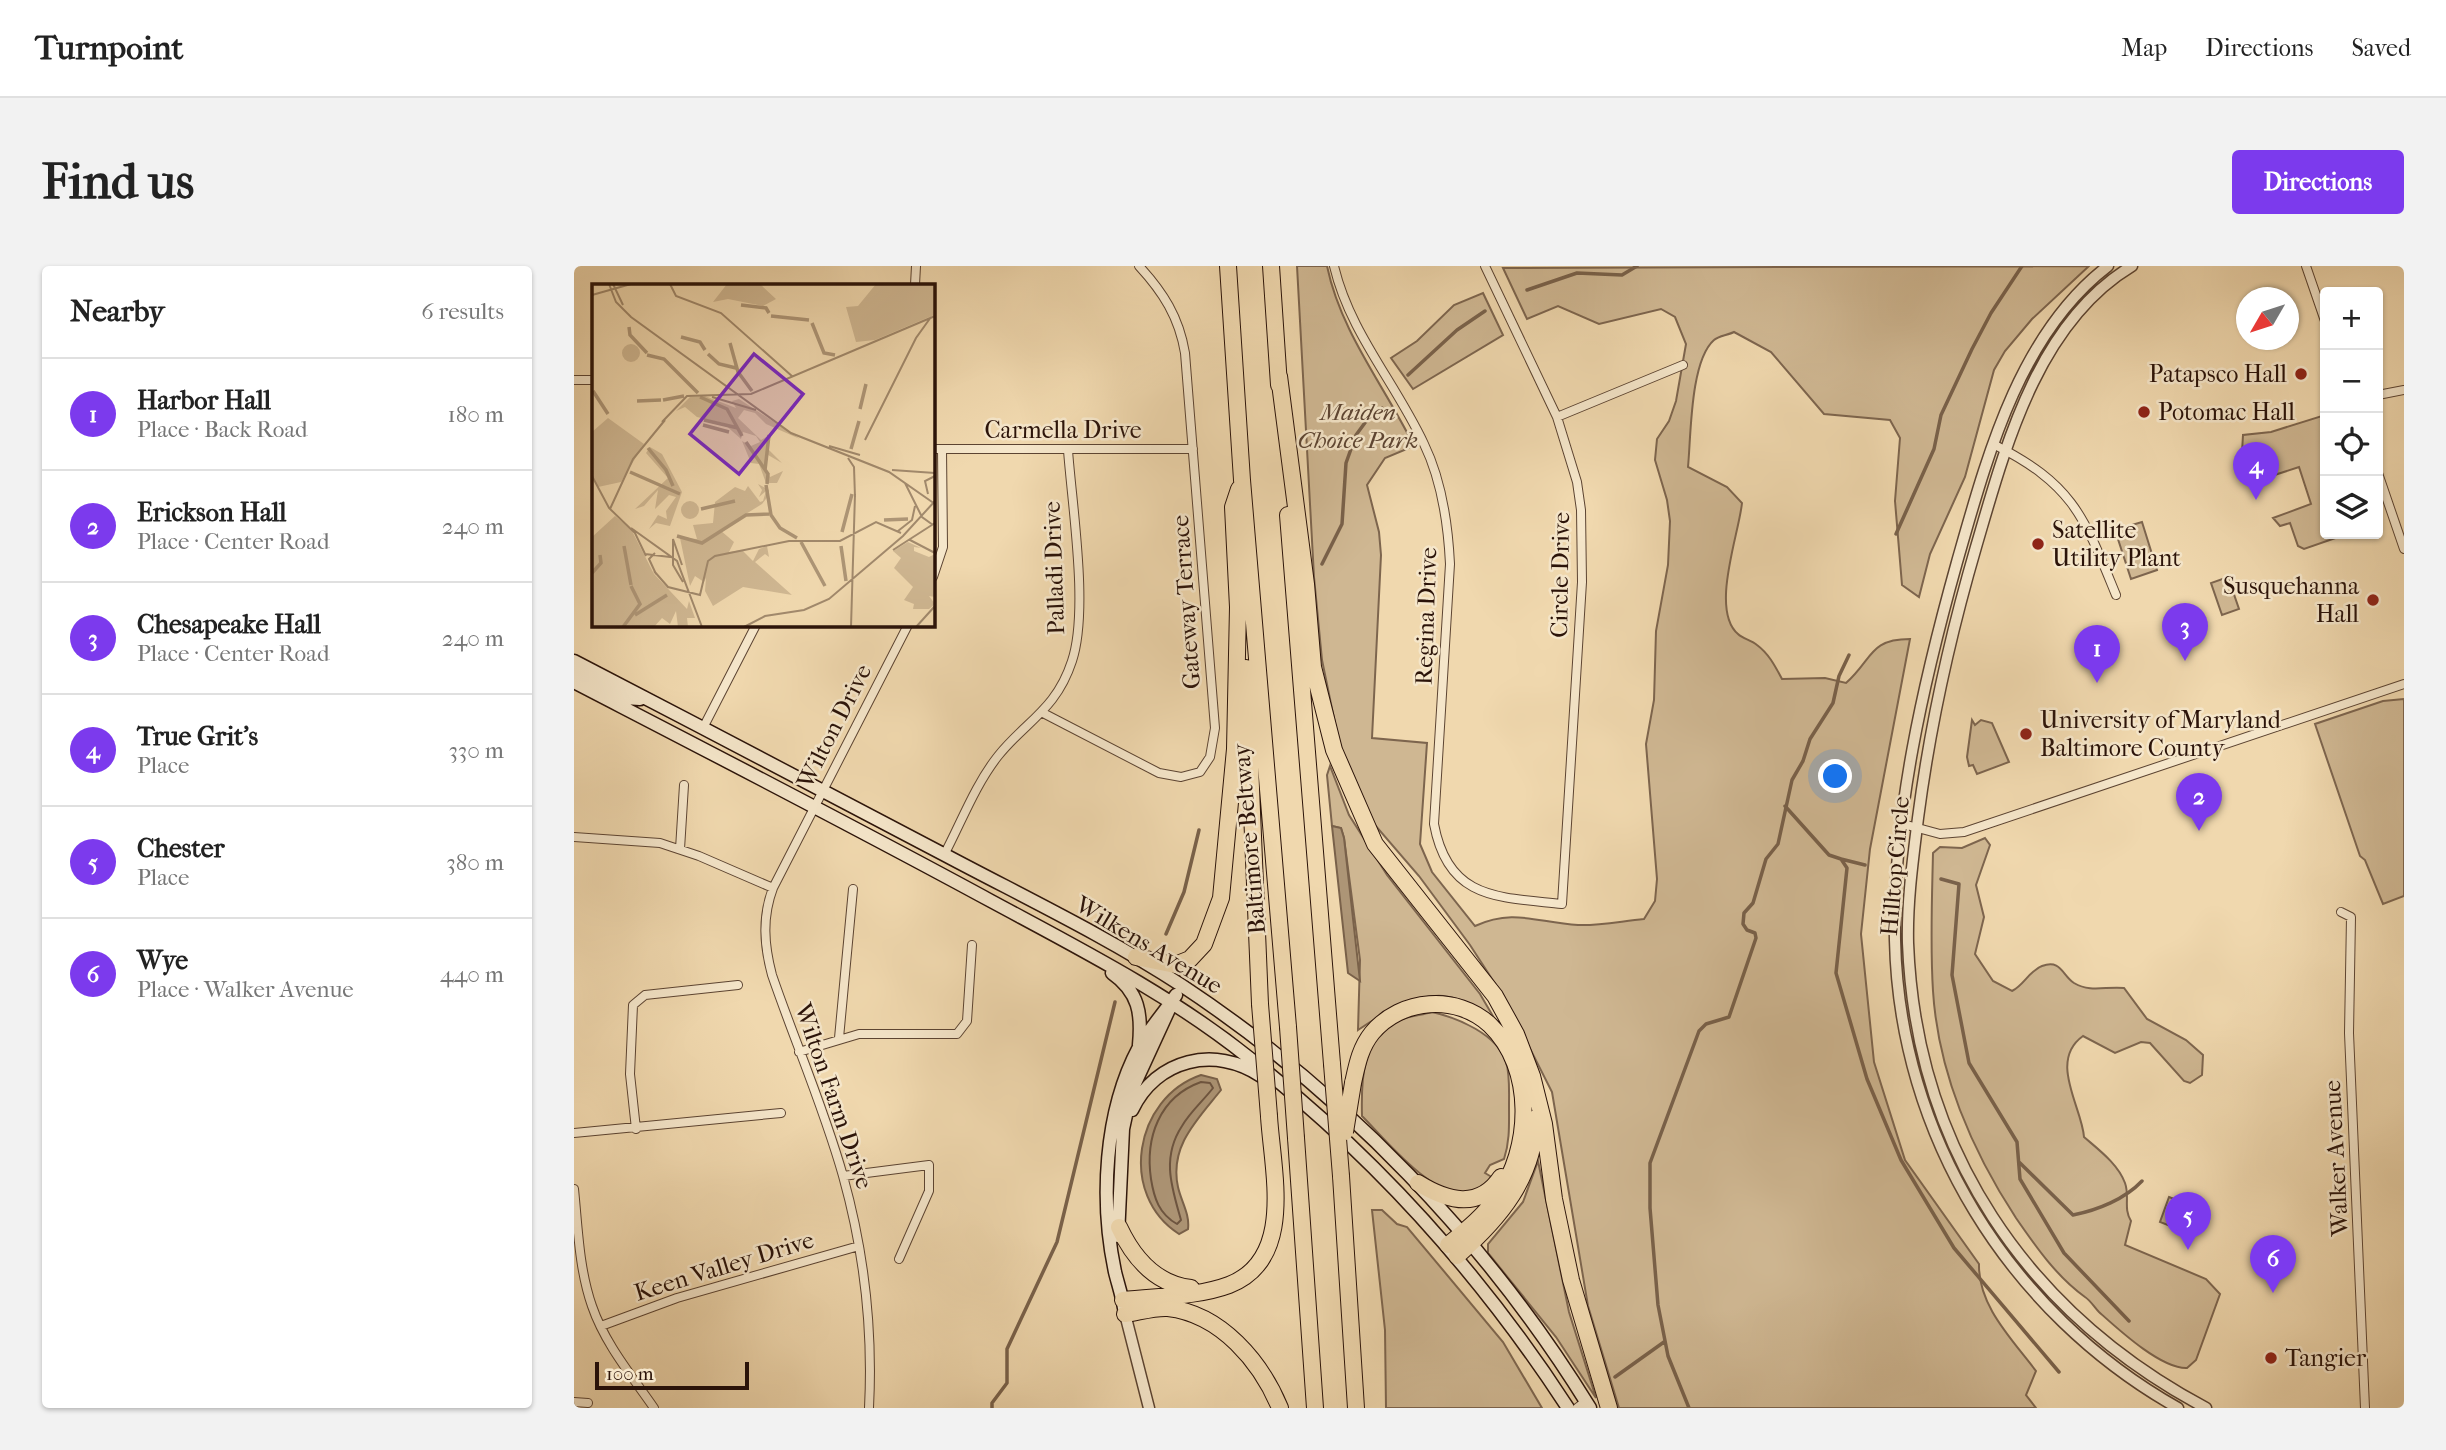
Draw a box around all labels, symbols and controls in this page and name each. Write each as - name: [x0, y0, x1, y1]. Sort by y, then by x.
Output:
- text: Turnpoint: [35, 29, 183, 68]
- text: Map: [2121, 34, 2167, 62]
- text: Directions: [2205, 34, 2313, 62]
- text: Saved: [2351, 34, 2411, 62]
- button: Directions: [2232, 150, 2404, 214]
- text: Find us: [42, 153, 194, 211]
- inset map: [592, 284, 934, 626]
- north arrow: [2236, 287, 2299, 350]
- map controls: [2320, 287, 2383, 539]
- button: +: [2320, 287, 2383, 350]
- text: Nearby: [70, 294, 165, 329]
- text: 6 results: [421, 298, 504, 325]
- button: −: [2320, 350, 2383, 413]
- place label: Patapsco Hall: [2149, 360, 2287, 388]
- marker: Patapsco Hall: [2293, 366, 2309, 382]
- text: Harbor Hall: [137, 385, 271, 416]
- park label: Maiden Choice Park: [1298, 398, 1418, 454]
- place label: Potomac Hall: [2158, 398, 2295, 426]
- text: 1: [89, 401, 97, 428]
- text: 180 m: [447, 401, 504, 428]
- marker: Potomac Hall: [2136, 404, 2152, 420]
- button: locate: [2320, 413, 2383, 476]
- text: Place · Back Road: [137, 416, 308, 443]
- street label: Carmella Drive: [984, 416, 1142, 444]
- pin: 4: [2233, 442, 2279, 500]
- button: layers: [2320, 476, 2383, 539]
- text: Erickson Hall: [137, 497, 286, 528]
- street label: Palladi Drive: [1038, 501, 1070, 635]
- street label: Circle Drive: [1545, 512, 1575, 638]
- text: 2: [87, 513, 99, 540]
- text: 240 m: [442, 513, 504, 540]
- street label: Gateway Terrace: [1166, 514, 1206, 690]
- place label: Satellite Utility Plant: [2052, 516, 2181, 572]
- text: Place · Center Road: [137, 528, 329, 555]
- marker: Satellite Utility Plant: [2030, 536, 2046, 552]
- street label: Regina Drive: [1410, 547, 1442, 685]
- place label: Susquehanna Hall: [2223, 572, 2360, 628]
- marker: Susquehanna Hall: [2365, 592, 2381, 608]
- pin: 3: [2162, 603, 2208, 661]
- text: Chesapeake Hall: [137, 609, 321, 640]
- text: 3: [88, 625, 98, 652]
- text: 240 m: [442, 625, 504, 652]
- pin: 1: [2074, 625, 2120, 683]
- text: Place · Center Road: [137, 640, 329, 667]
- street label: Wilton Drive: [790, 659, 877, 794]
- place label: University of Maryland Baltimore County: [2040, 706, 2282, 762]
- text: True Grit's: [137, 721, 258, 752]
- marker: University of Maryland Baltimore County: [2018, 726, 2034, 742]
- text: 4: [86, 737, 100, 764]
- text: 330 m: [448, 737, 504, 764]
- street label: Baltimore Beltway: [1227, 741, 1271, 936]
- text: Place: [137, 752, 189, 779]
- your location: [1818, 759, 1852, 793]
- pin: 2: [2176, 773, 2222, 831]
- street label: Hilltop Circle: [1875, 795, 1915, 937]
- text: Chester: [137, 833, 225, 864]
- text: 5: [88, 849, 98, 876]
- text: 380 m: [446, 849, 504, 876]
- text: Place: [137, 864, 189, 891]
- street label: Wilkens Avenue: [1070, 890, 1228, 1000]
- text: Wye: [137, 945, 188, 976]
- text: 6: [87, 961, 99, 988]
- text: 440 m: [440, 961, 504, 988]
- text: Place · Walker Avenue: [137, 976, 354, 1003]
- street label: Wilton Farm Drive: [789, 999, 879, 1193]
- street label: Walker Avenue: [2318, 1079, 2354, 1238]
- pin: 5: [2165, 1192, 2211, 1250]
- street label: Keen Valley Drive: [631, 1225, 817, 1307]
- pin: 6: [2250, 1235, 2296, 1293]
- place label: Tangier: [2285, 1344, 2367, 1372]
- marker: Tangier: [2263, 1350, 2279, 1366]
- scale bar: [595, 1359, 749, 1391]
- text: 100 m: [606, 1363, 654, 1385]

